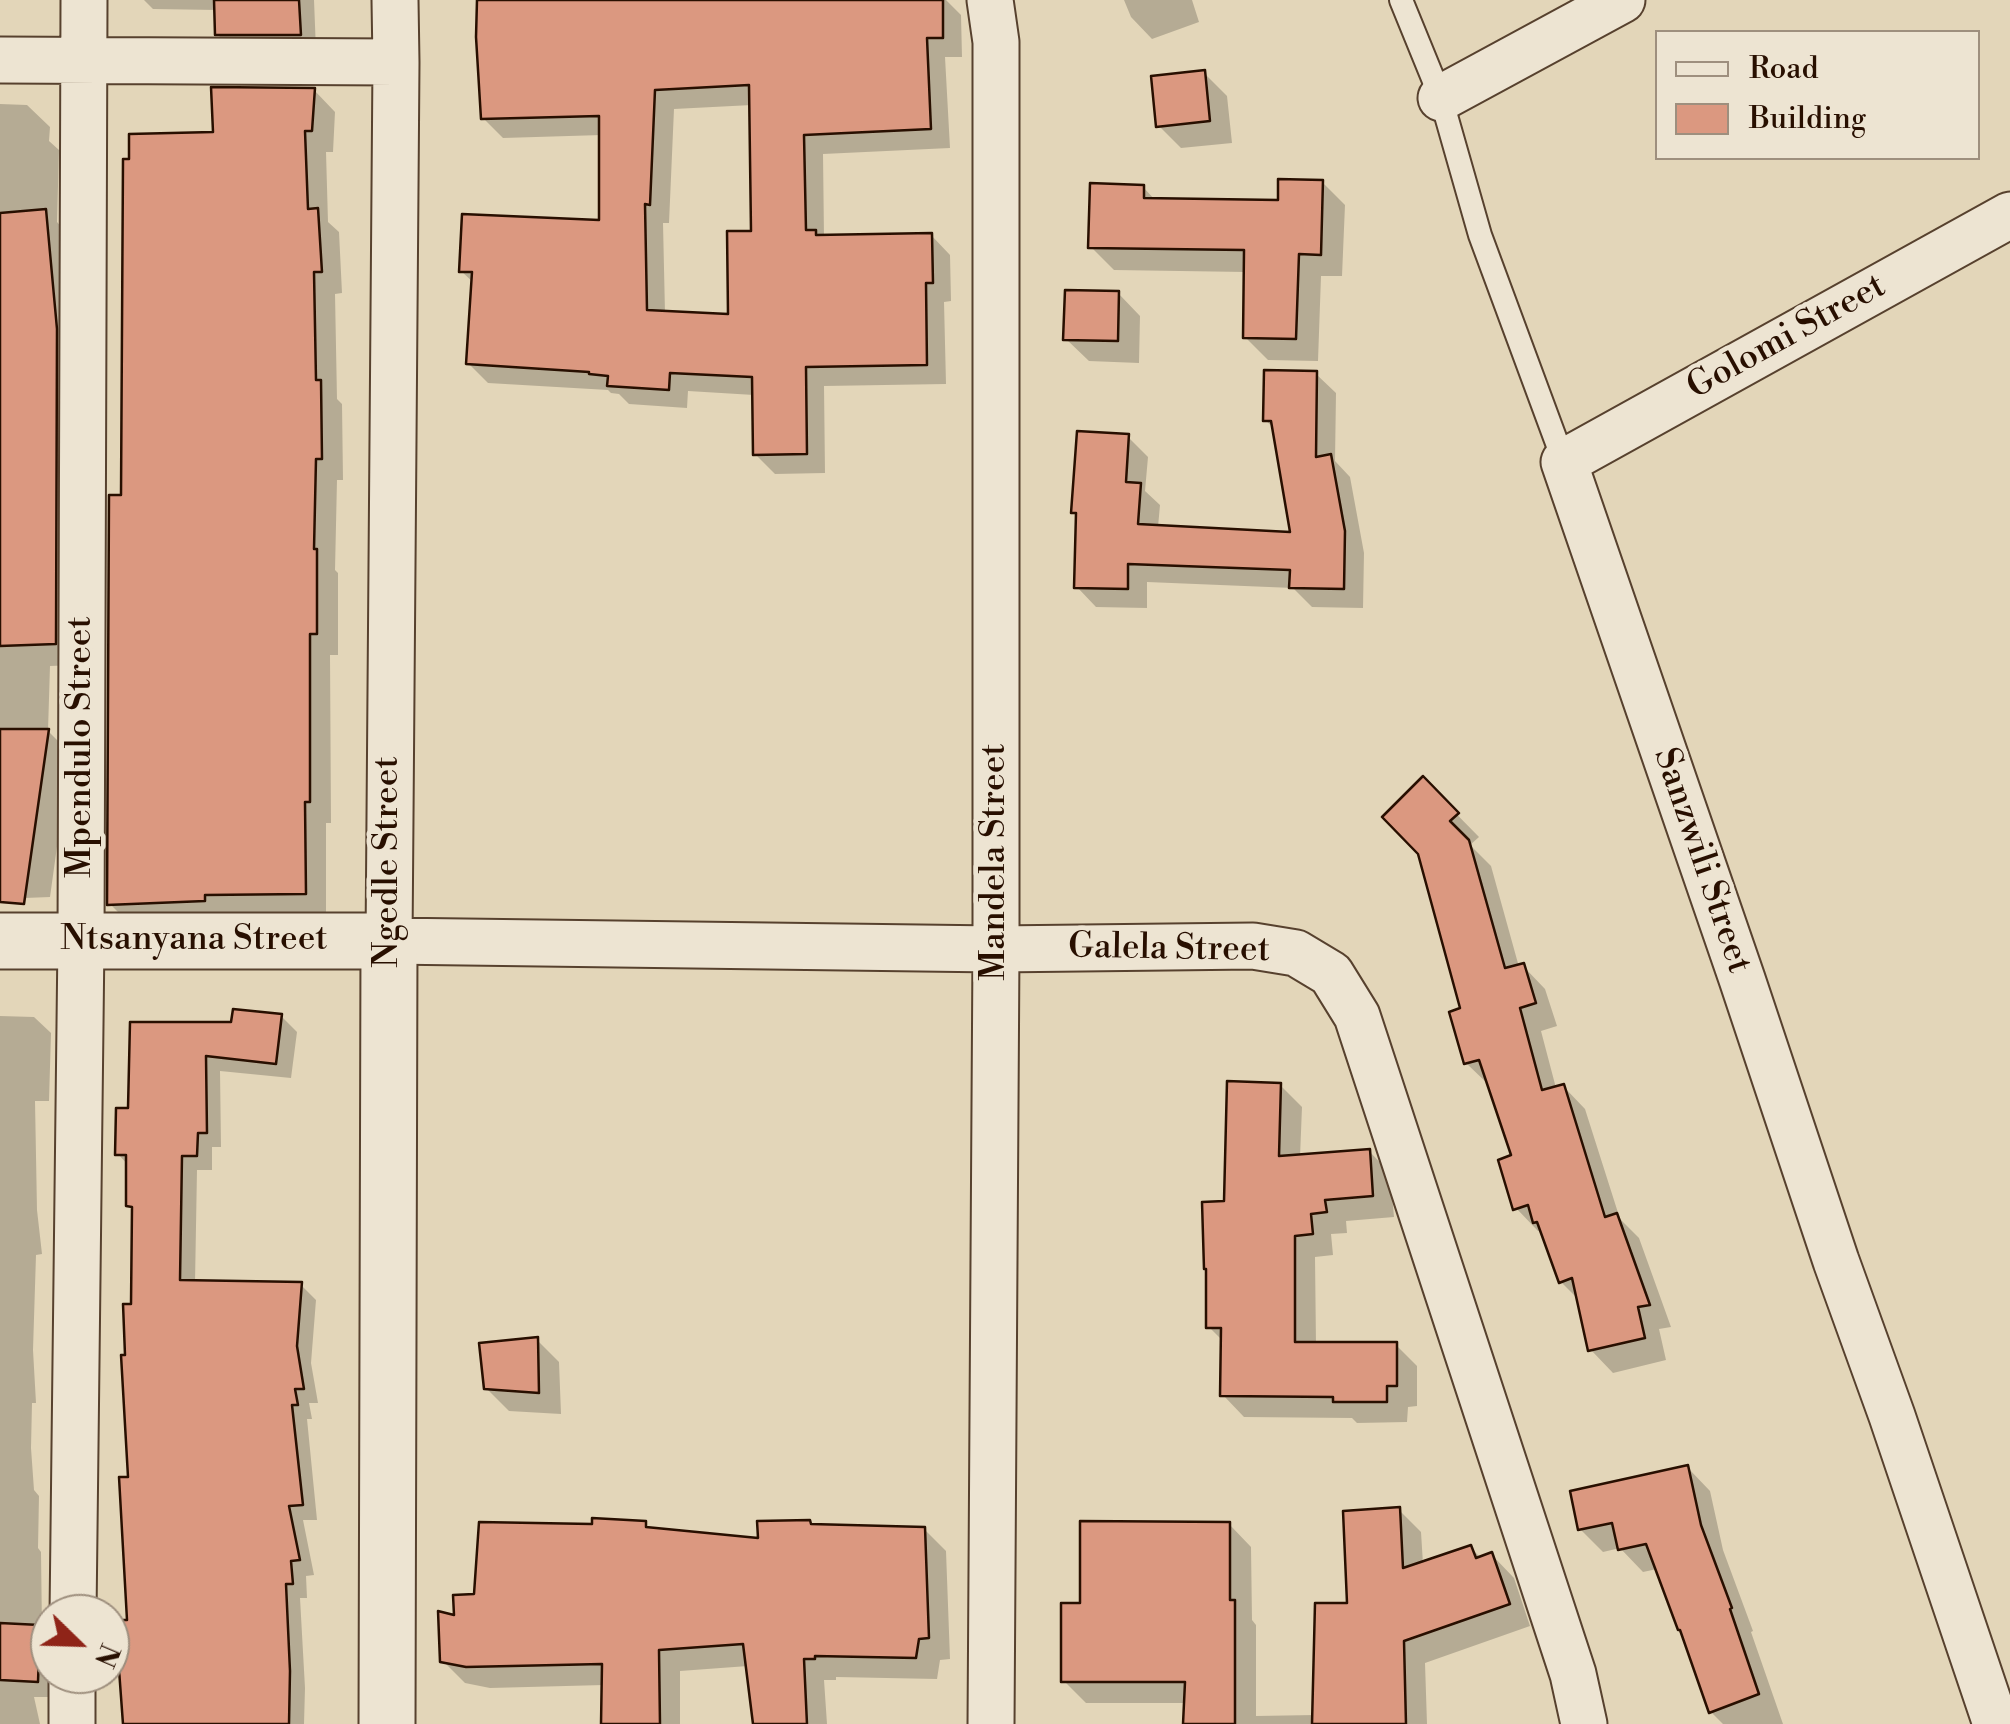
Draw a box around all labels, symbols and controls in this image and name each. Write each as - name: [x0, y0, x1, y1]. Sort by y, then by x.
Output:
- legend: [1655, 30, 1980, 160]
- text: Road: [1749, 50, 1819, 88]
- text: Building: [1749, 100, 1866, 138]
- street label: Golomi Street: [1681, 266, 1893, 410]
- street label: Mpendulo Street: [61, 616, 103, 878]
- street label: Mandela Street: [975, 743, 1017, 981]
- street label: Sanzwili Street: [1643, 743, 1759, 979]
- street label: Ngedle Street: [368, 756, 410, 968]
- street label: Ntsanyana Street: [60, 920, 328, 962]
- street label: Galela Street: [1068, 927, 1270, 973]
- north arrow: [30, 1594, 130, 1694]
- text: N: [86, 1638, 127, 1672]

